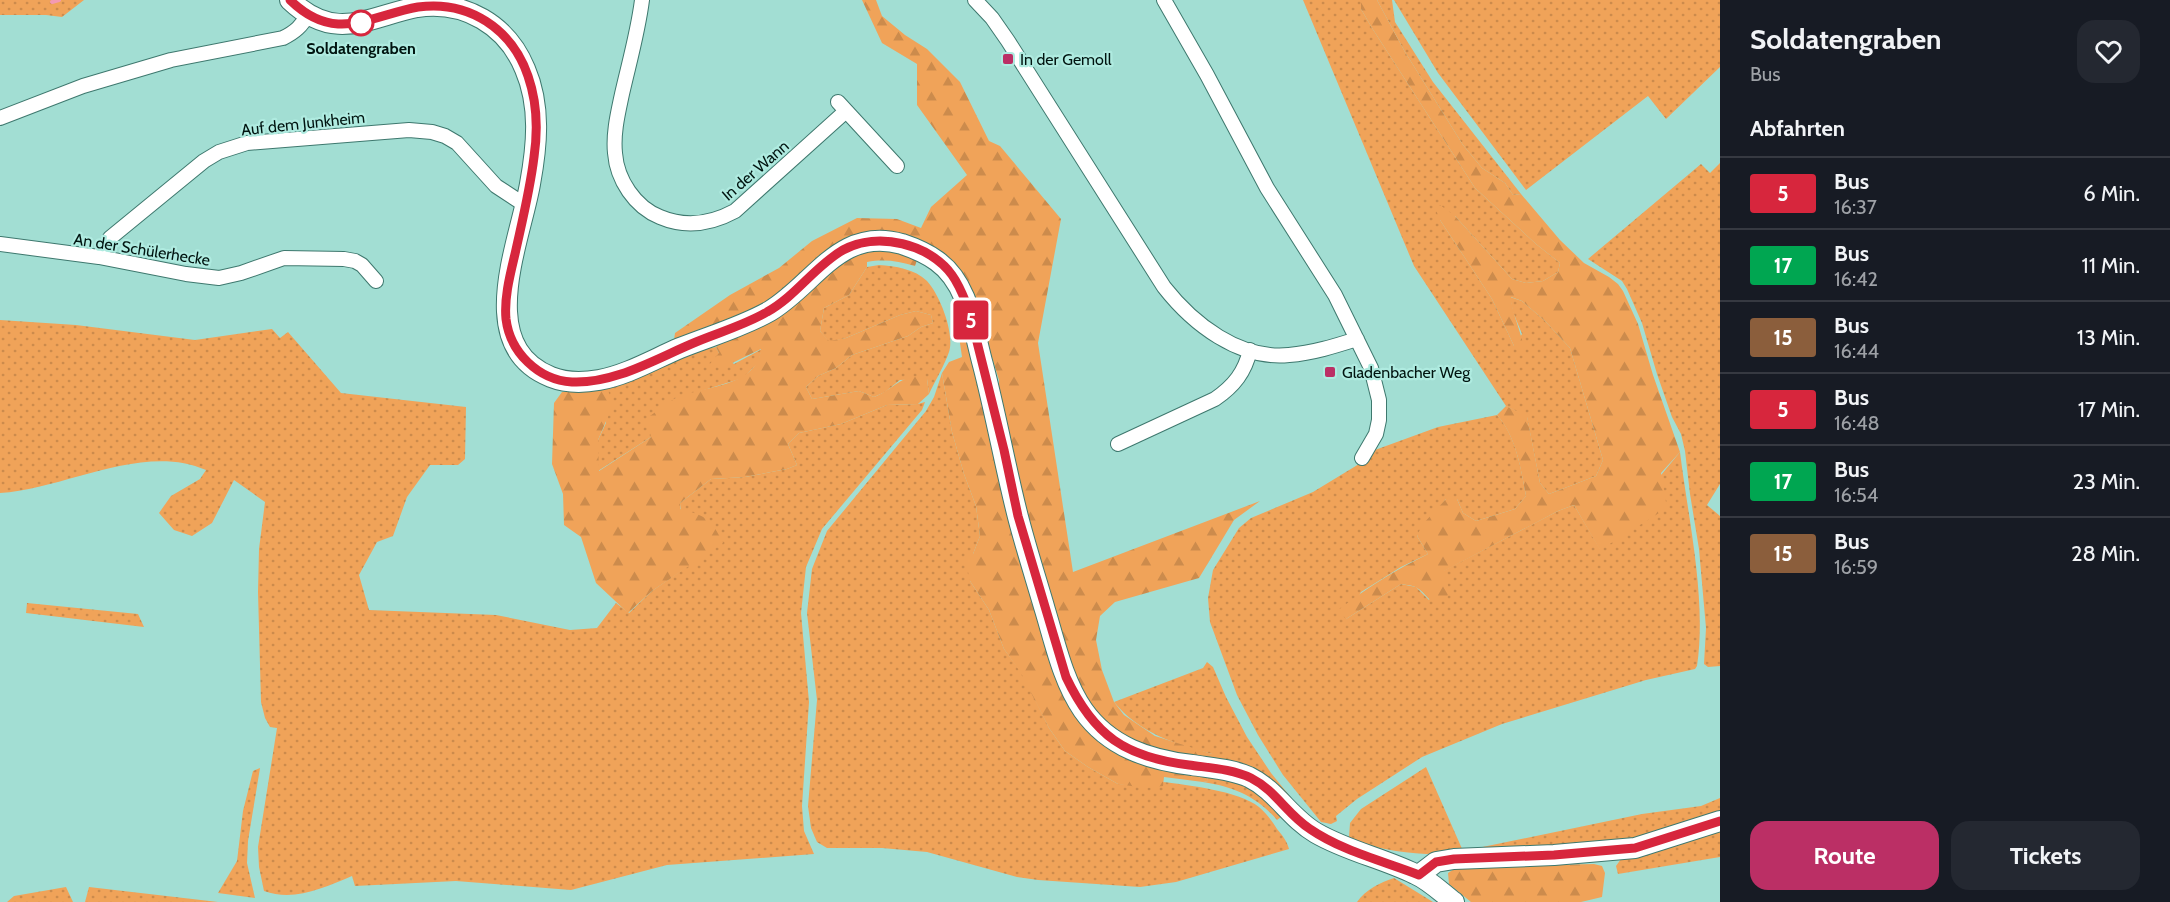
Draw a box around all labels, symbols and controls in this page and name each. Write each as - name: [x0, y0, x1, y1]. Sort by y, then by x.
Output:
- marker: Soldatengraben: [348, 10, 374, 36]
- button: heart: [2077, 20, 2140, 83]
- text: Soldatengraben: [1750, 22, 1942, 56]
- place label: Soldatengraben: [306, 39, 416, 58]
- place label: In der Gemoll: [1020, 50, 1112, 69]
- marker: In der Gemoll: [1001, 52, 1015, 66]
- text: Bus: [1750, 62, 1781, 86]
- street label: Auf dem Junkheim: [240, 108, 366, 139]
- text: Abfahrten: [1750, 115, 1845, 142]
- street label: In der Wann: [718, 136, 793, 205]
- text: Bus: [1834, 168, 1869, 195]
- text: 6 Min.: [2083, 180, 2140, 207]
- text: 5: [1777, 181, 1789, 206]
- text: 16:37: [1834, 195, 1877, 219]
- street label: An der Schülerhecke: [72, 229, 211, 270]
- text: Bus: [1834, 240, 1869, 267]
- text: 11 Min.: [2082, 252, 2140, 279]
- text: 17: [1774, 253, 1792, 278]
- text: 16:42: [1834, 267, 1878, 291]
- line badge: 5: [952, 300, 990, 340]
- text: 5: [965, 308, 977, 333]
- text: Bus: [1834, 312, 1869, 339]
- text: 13 Min.: [2077, 324, 2140, 351]
- text: 15: [1773, 325, 1793, 350]
- text: 16:44: [1834, 339, 1879, 363]
- place label: Gladenbacher Weg: [1342, 363, 1471, 382]
- marker: Gladenbacher Weg: [1323, 365, 1337, 379]
- text: Bus: [1834, 384, 1869, 411]
- text: 17 Min.: [2078, 396, 2140, 423]
- text: 5: [1777, 397, 1789, 422]
- text: 16:48: [1834, 411, 1880, 435]
- text: Bus: [1834, 456, 1869, 483]
- text: 23 Min.: [2072, 468, 2140, 495]
- text: 17: [1774, 469, 1792, 494]
- text: 16:54: [1834, 483, 1878, 507]
- text: Bus: [1834, 528, 1869, 555]
- text: 28 Min.: [2071, 540, 2140, 567]
- text: 15: [1773, 541, 1793, 566]
- text: 16:59: [1834, 555, 1878, 579]
- button: Route: [1750, 821, 1939, 890]
- button: Tickets: [1951, 821, 2140, 890]

